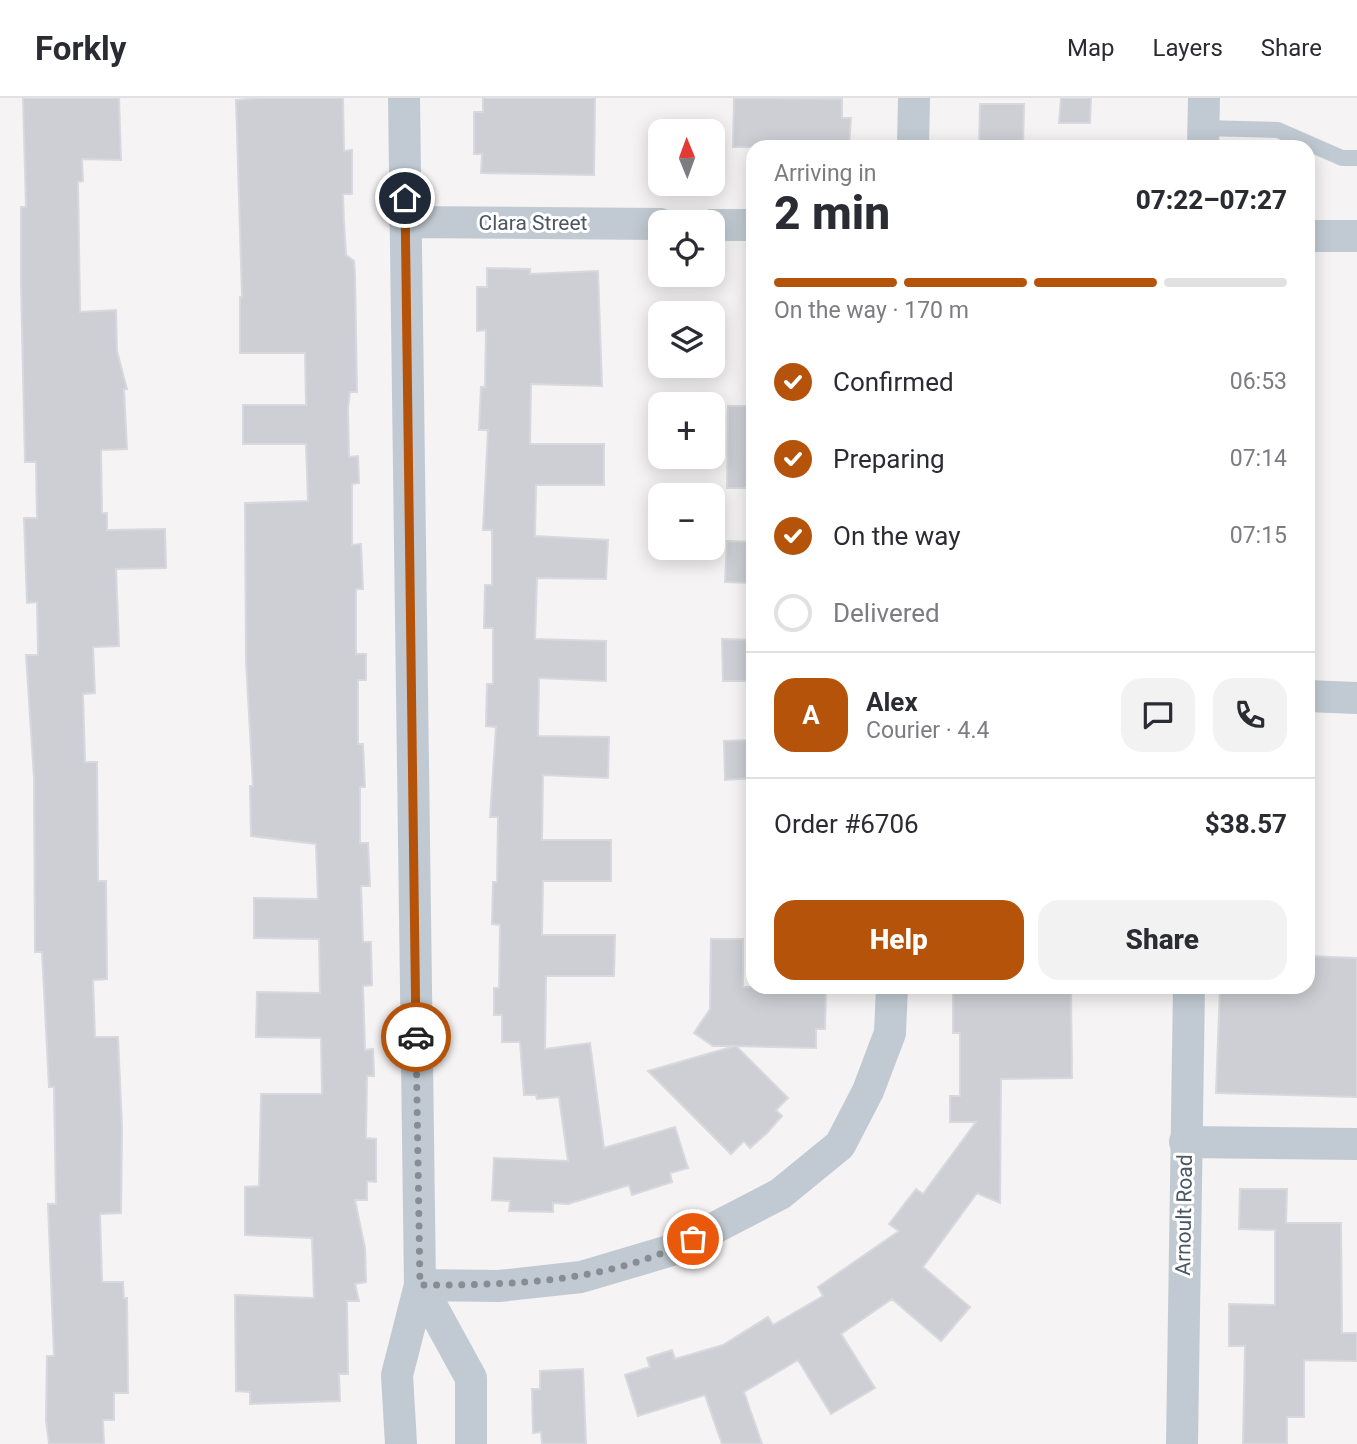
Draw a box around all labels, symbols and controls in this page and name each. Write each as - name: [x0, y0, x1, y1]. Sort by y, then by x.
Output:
- text: Forkly: [35, 29, 126, 68]
- text: Map: [1067, 34, 1115, 62]
- text: Layers: [1153, 34, 1223, 62]
- text: Share: [1261, 34, 1322, 62]
- north arrow: [648, 119, 724, 196]
- map controls: [648, 119, 725, 560]
- text: Arriving in: [774, 160, 877, 187]
- pin: [375, 168, 435, 228]
- icon: home: [386, 179, 424, 217]
- text: 07:22–07:27: [1136, 185, 1287, 215]
- text: 2 min: [774, 186, 890, 240]
- button: locate: [648, 210, 725, 287]
- street label: Clara Street: [479, 211, 588, 235]
- text: On the way · 170 m: [774, 297, 969, 324]
- button: layers: [648, 301, 725, 378]
- icon: check: [774, 363, 812, 401]
- text: Confirmed: [833, 367, 954, 397]
- text: 06:53: [1230, 368, 1287, 395]
- button: +: [648, 392, 725, 469]
- icon: check: [774, 440, 812, 478]
- text: Preparing: [833, 444, 945, 474]
- text: 07:14: [1230, 445, 1287, 472]
- button: −: [648, 483, 725, 560]
- icon: check: [774, 517, 812, 555]
- text: On the way: [833, 521, 961, 551]
- text: 07:15: [1230, 522, 1287, 549]
- text: Delivered: [833, 598, 940, 628]
- button: chat: [1121, 678, 1195, 752]
- button: phone: [1213, 678, 1287, 752]
- text: Alex: [866, 687, 918, 717]
- text: A: [802, 700, 820, 730]
- text: Courier · 4.4: [866, 717, 989, 744]
- text: Order #6706: [774, 809, 919, 839]
- text: $38.57: [1205, 809, 1287, 839]
- button: Help: [774, 900, 1024, 980]
- button: Share: [1038, 900, 1287, 980]
- courier: [381, 1002, 451, 1072]
- icon: car: [397, 1018, 435, 1056]
- street label: Arnoult Road: [1171, 1154, 1197, 1276]
- pin: [663, 1209, 723, 1269]
- icon: bag: [674, 1220, 712, 1258]

